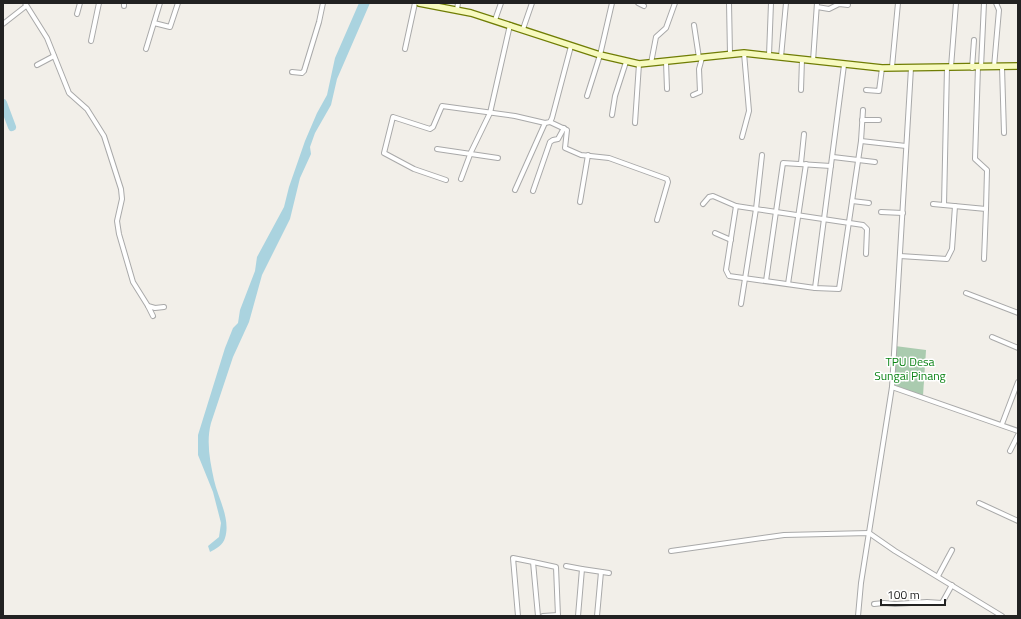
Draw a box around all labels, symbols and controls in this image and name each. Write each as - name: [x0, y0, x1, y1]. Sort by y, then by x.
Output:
- park label: TPU Desa Sungai Pinang: [874, 352, 946, 385]
- scale bar: [881, 581, 945, 607]
- text: 100 m: [887, 585, 920, 604]

